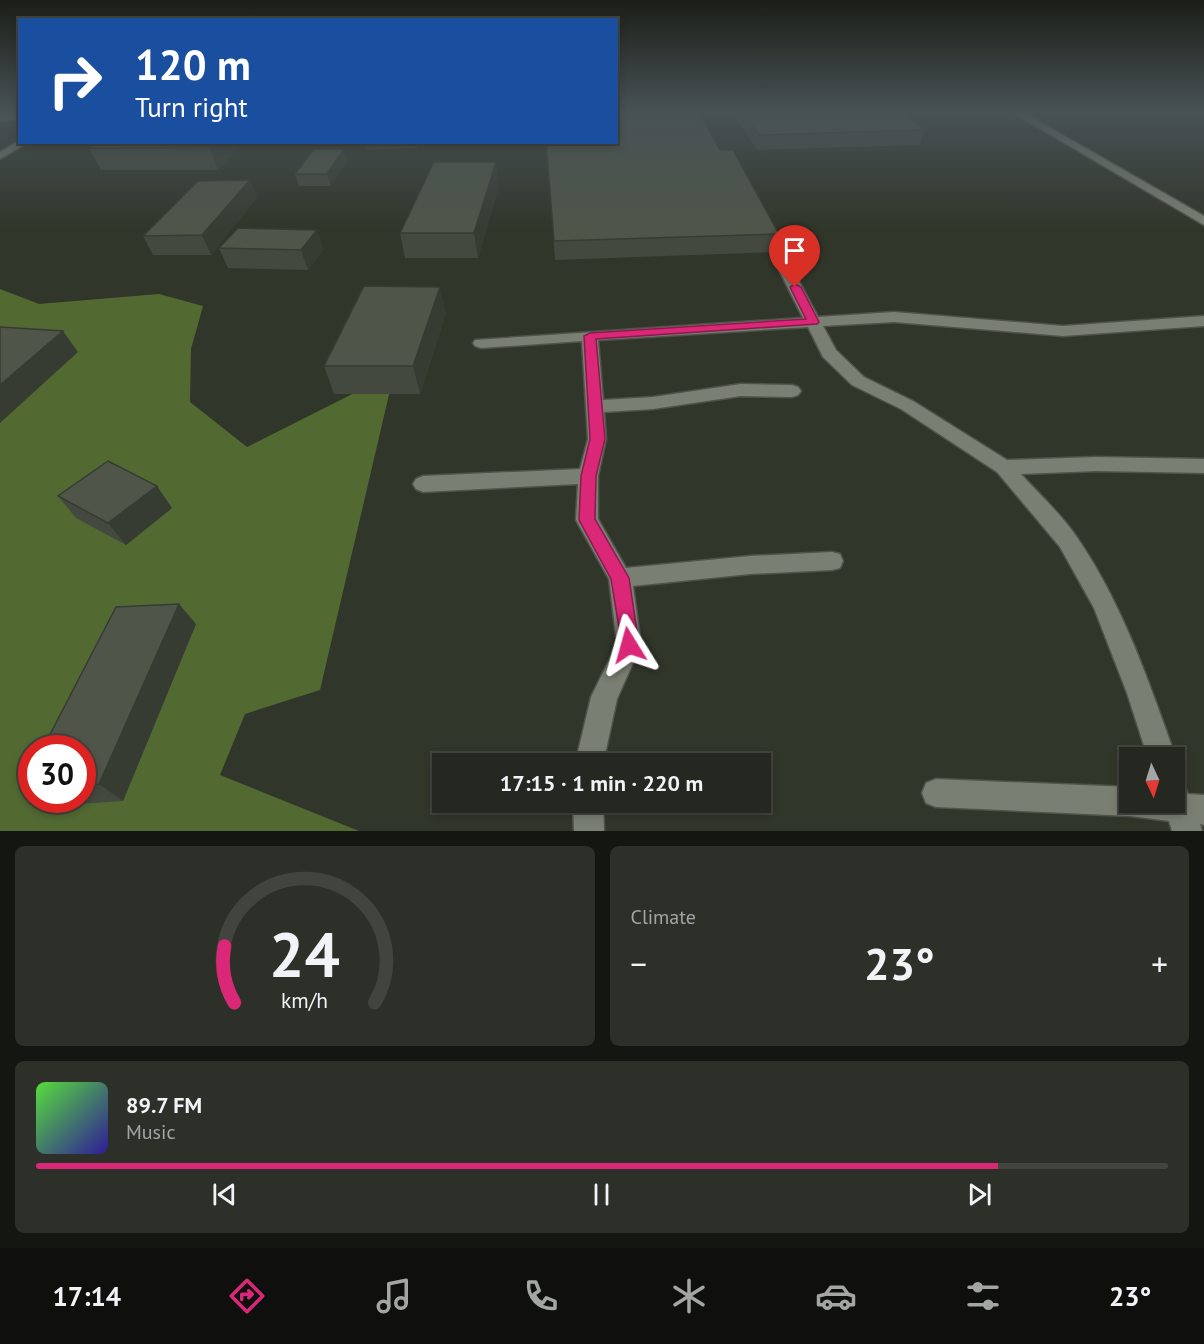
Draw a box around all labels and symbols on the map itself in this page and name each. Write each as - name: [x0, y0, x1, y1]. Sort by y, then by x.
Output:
- pin: [769, 225, 820, 287]
- position arrow: [597, 613, 661, 677]
- speed limit sign: 30: [18, 735, 96, 813]
- north arrow: [1119, 747, 1185, 813]

